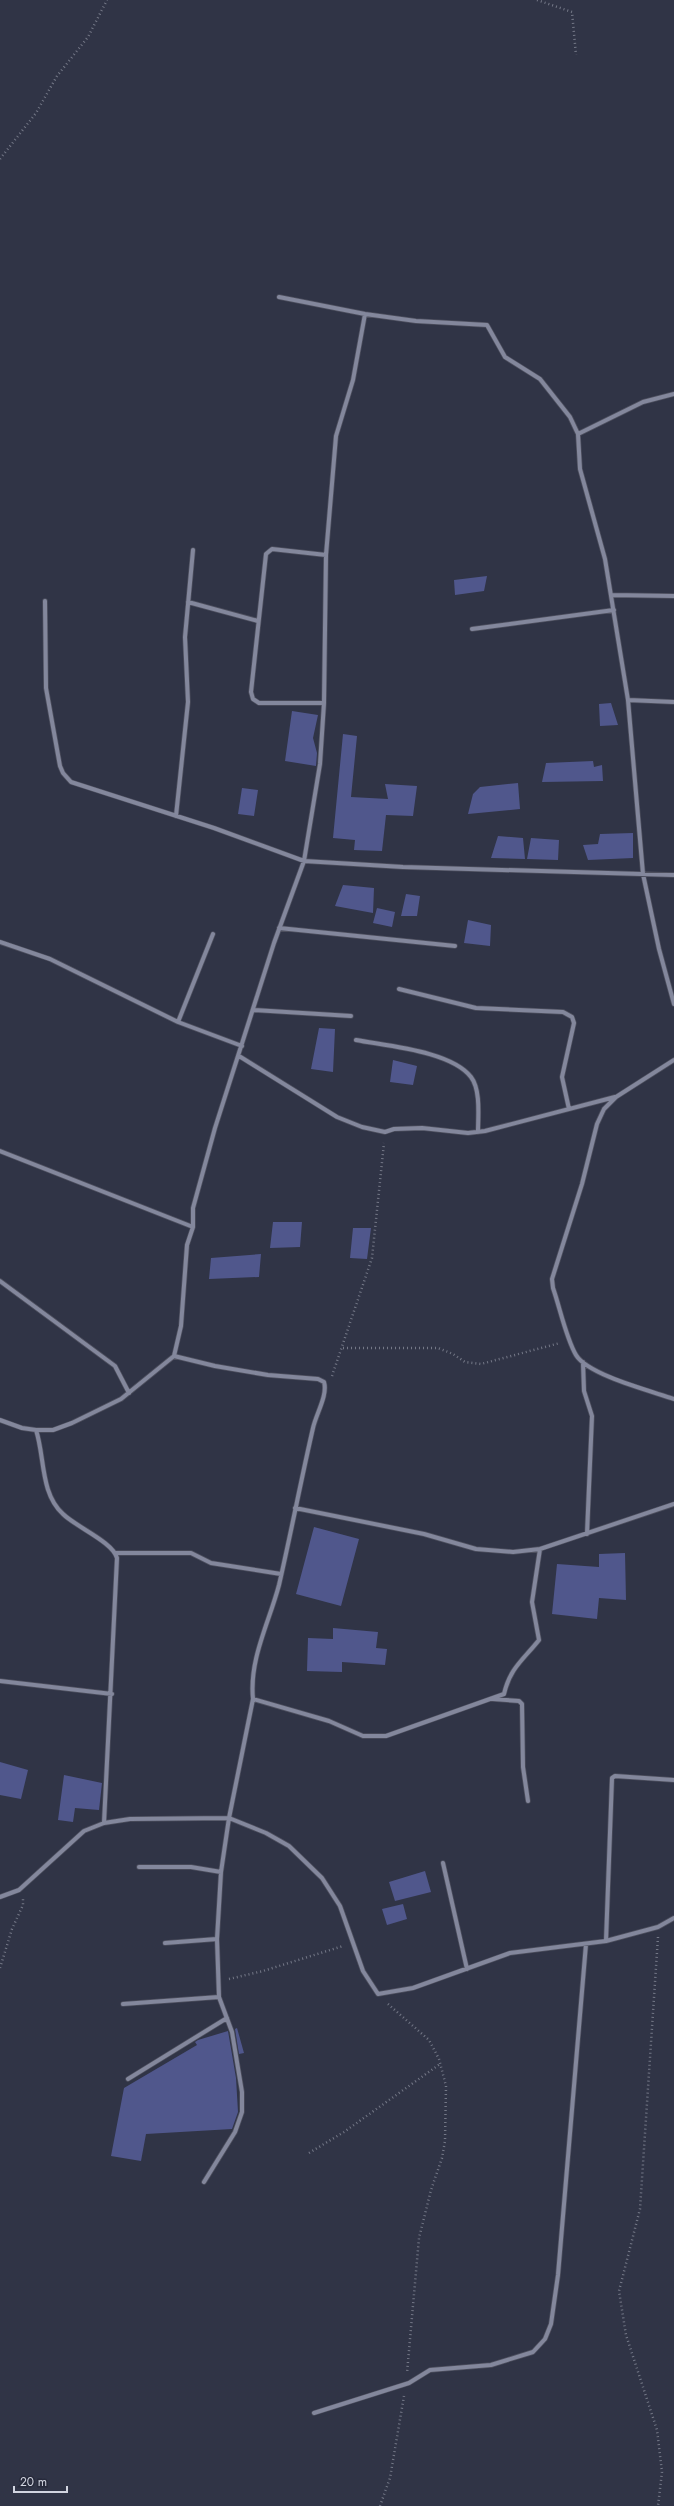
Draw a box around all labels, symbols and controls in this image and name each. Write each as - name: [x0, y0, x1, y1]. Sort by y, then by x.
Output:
- scale bar: [14, 2468, 67, 2494]
- text: 20 m: [20, 2473, 47, 2491]

